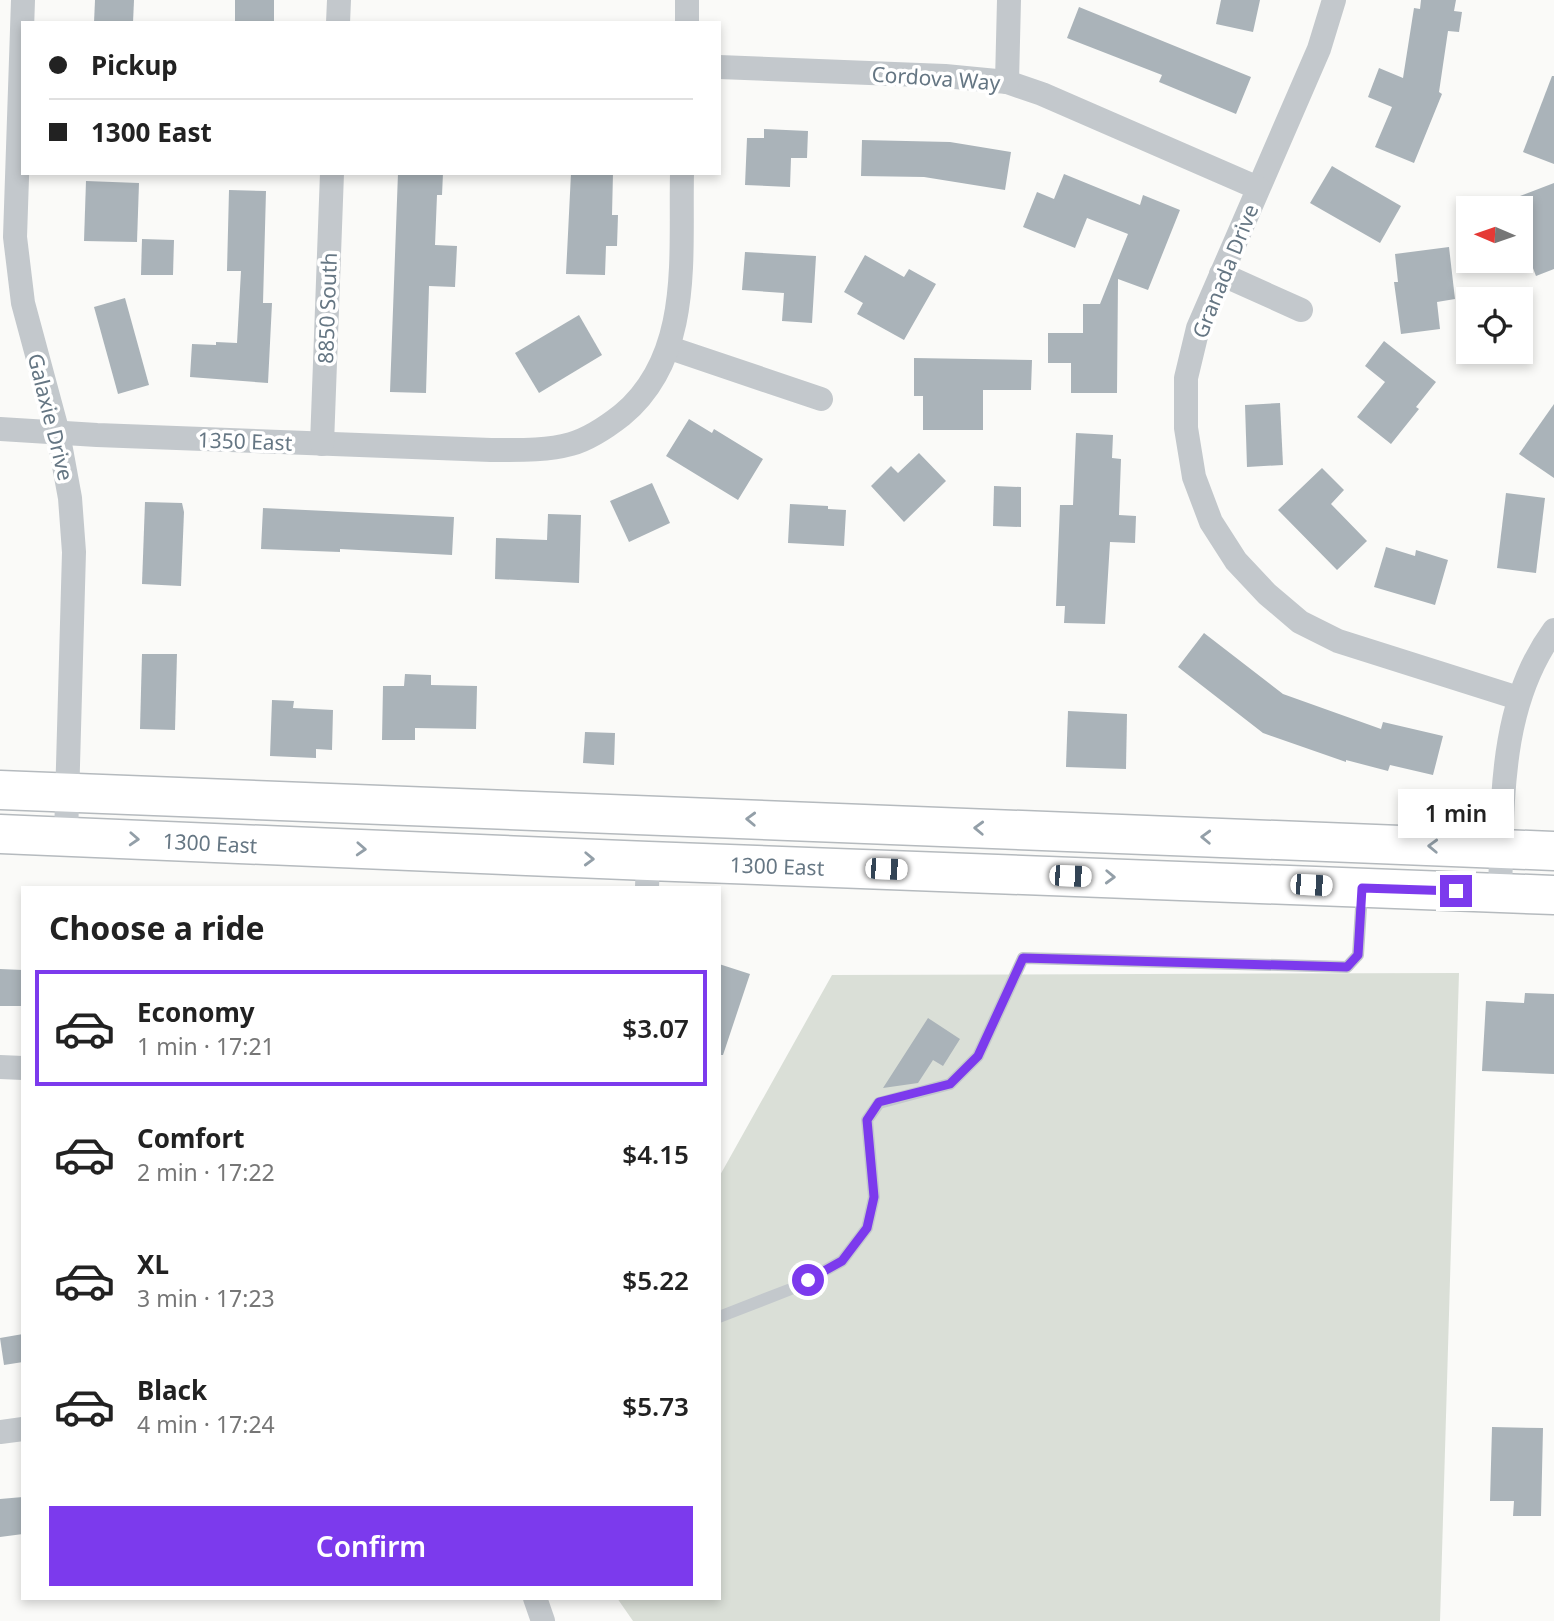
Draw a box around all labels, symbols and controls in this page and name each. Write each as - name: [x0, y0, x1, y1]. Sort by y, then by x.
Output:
- text: Pickup: [91, 47, 178, 83]
- street label: Cordova Way: [871, 60, 1002, 96]
- text: 1300 East: [91, 114, 212, 150]
- north arrow: [1456, 196, 1533, 273]
- map controls: [1456, 196, 1533, 364]
- street label: Granada Drive: [1185, 200, 1265, 342]
- street label: 8850 South: [311, 252, 343, 364]
- button: locate: [1456, 287, 1533, 364]
- street label: Galaxie Drive: [22, 351, 80, 483]
- street label: 1350 East: [197, 425, 293, 457]
- callout: 1 min: [1398, 790, 1514, 838]
- text: 1 min: [1425, 797, 1487, 829]
- one-way arrow: [745, 811, 756, 826]
- one-way arrow: [973, 820, 984, 835]
- street label: 1300 East: [162, 827, 258, 859]
- one-way arrow: [1200, 829, 1211, 844]
- one-way arrow: [129, 832, 140, 847]
- one-way arrow: [1427, 839, 1438, 854]
- one-way arrow: [356, 842, 367, 857]
- street label: 1300 East: [729, 850, 825, 882]
- one-way arrow: [583, 851, 594, 866]
- car: [865, 858, 908, 880]
- car: [1049, 865, 1092, 887]
- one-way arrow: [1104, 869, 1115, 884]
- car: [1290, 873, 1333, 897]
- route end: [1440, 875, 1472, 907]
- text: Choose a ride: [49, 906, 265, 949]
- text: Economy: [137, 994, 255, 1030]
- icon: car: [53, 997, 116, 1060]
- text: $3.07: [622, 1010, 689, 1046]
- text: 1 min · 17:21: [137, 1030, 275, 1062]
- text: Comfort: [137, 1120, 245, 1156]
- icon: car: [53, 1123, 116, 1186]
- text: $4.15: [622, 1136, 689, 1172]
- text: 2 min · 17:22: [137, 1156, 275, 1188]
- text: XL: [137, 1246, 169, 1282]
- icon: car: [53, 1249, 116, 1312]
- text: $5.22: [622, 1262, 689, 1298]
- route start: [792, 1264, 824, 1296]
- text: 3 min · 17:23: [137, 1282, 275, 1314]
- text: Black: [137, 1372, 207, 1408]
- icon: car: [53, 1375, 116, 1438]
- text: $5.73: [622, 1388, 689, 1424]
- text: 4 min · 17:24: [137, 1408, 275, 1440]
- button: Confirm: [49, 1506, 693, 1586]

